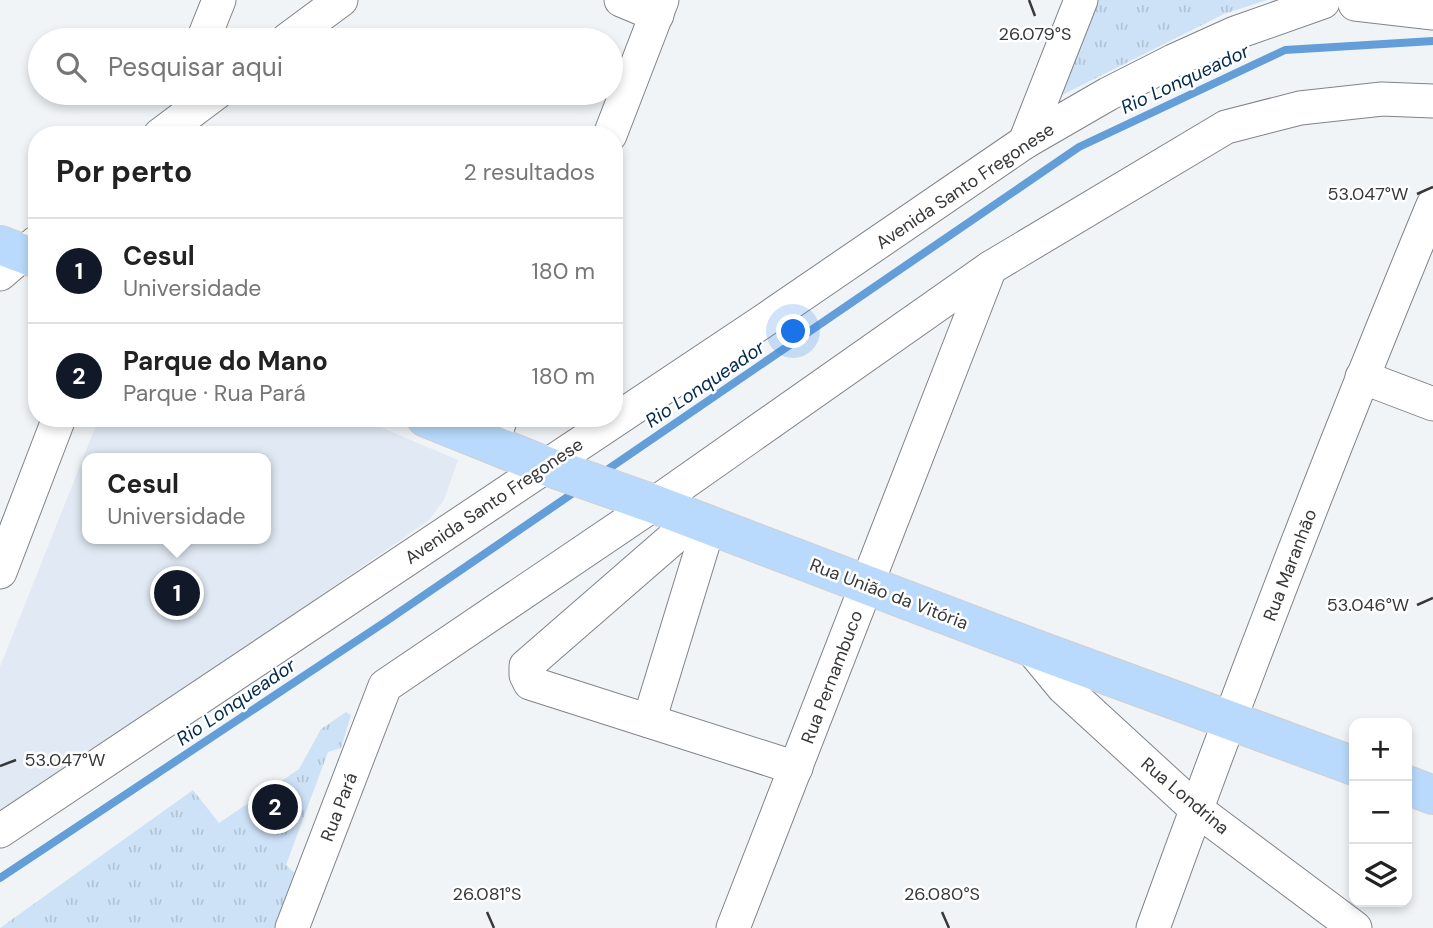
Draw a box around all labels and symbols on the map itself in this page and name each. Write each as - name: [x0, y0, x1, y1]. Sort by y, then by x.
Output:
- text: 26.079°S: [999, 22, 1071, 46]
- water label: Rio Lonqueador: [1117, 38, 1254, 120]
- street label: Avenida Santo Fregonese: [871, 117, 1059, 255]
- text: 53.047°W: [1328, 182, 1408, 206]
- your location: [776, 314, 810, 348]
- water label: Rio Lonqueador: [640, 334, 770, 433]
- street label: Avenida Santo Fregonese: [400, 432, 588, 570]
- street label: Rua Maranhão: [1258, 506, 1322, 624]
- street label: Rua União da Vitória: [806, 553, 972, 635]
- pin: 1: [154, 567, 200, 619]
- text: 53.046°W: [1327, 593, 1409, 617]
- street label: Rua Pernambuco: [796, 607, 868, 747]
- water label: Rio Lonqueador: [171, 652, 301, 751]
- text: 53.047°W: [25, 748, 105, 772]
- street label: Rua Londrina: [1136, 752, 1234, 840]
- street label: Rua Pará: [315, 769, 363, 845]
- pin: 2: [252, 781, 298, 833]
- text: 26.081°S: [453, 882, 521, 906]
- text: 26.080°S: [904, 882, 980, 906]

